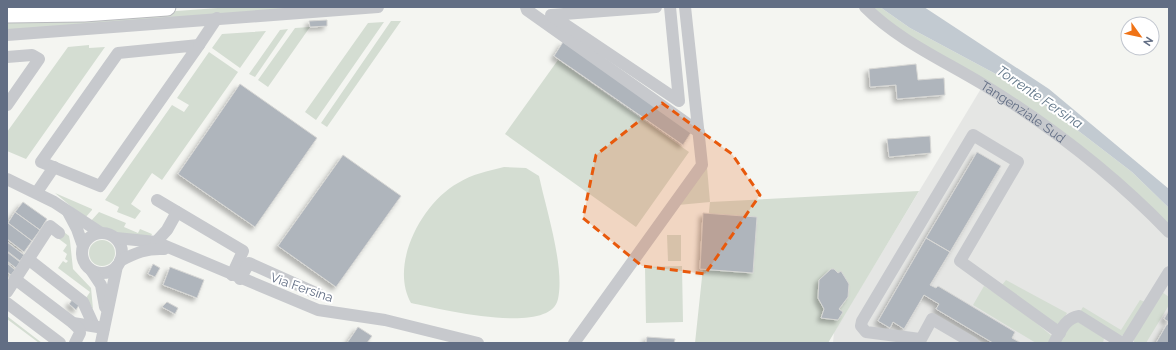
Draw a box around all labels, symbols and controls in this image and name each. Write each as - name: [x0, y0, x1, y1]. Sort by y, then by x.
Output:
- north arrow: [1120, 16, 1160, 56]
- text: N: [1140, 34, 1156, 48]
- water label: Torrente Fersina: [994, 62, 1086, 132]
- street label: Tangenziale Sud: [978, 78, 1068, 146]
- street label: Via Fersina: [269, 270, 335, 305]

